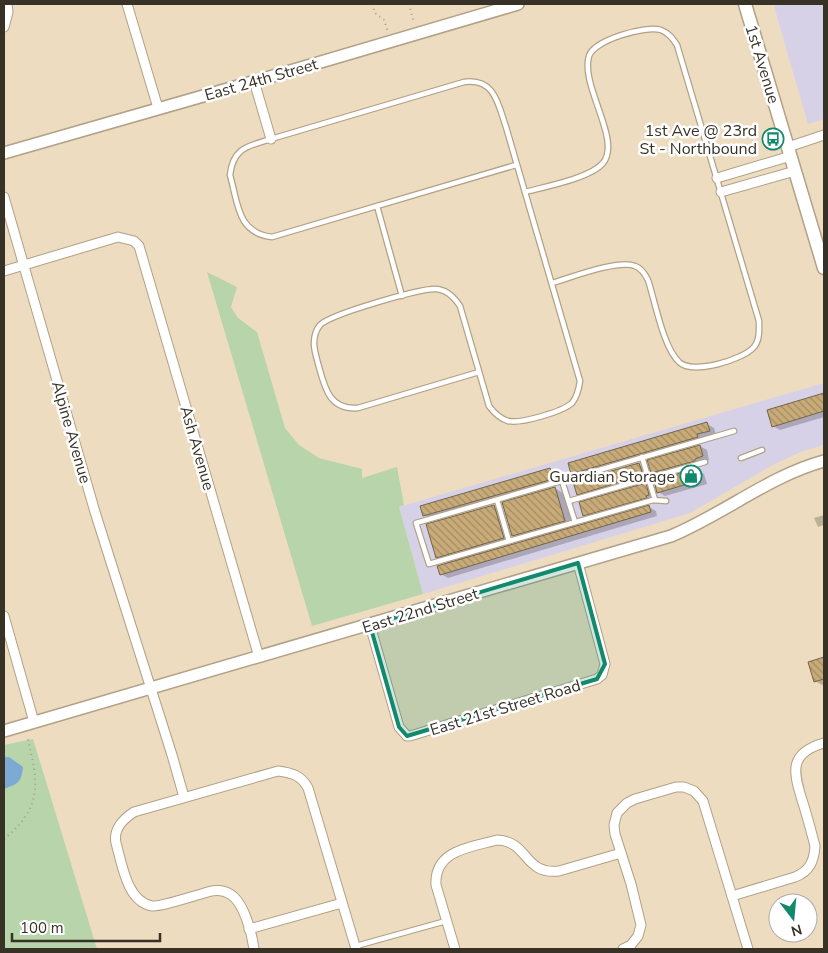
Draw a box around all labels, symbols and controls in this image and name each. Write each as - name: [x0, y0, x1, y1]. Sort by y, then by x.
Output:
- street label: 1st Avenue: [740, 22, 784, 106]
- street label: East 24th Street: [202, 53, 321, 107]
- place label: 1st Ave @ 23rd St - Northbound: [639, 120, 757, 160]
- bus stop icon: 1st Ave @ 23rd St - Northbound: [761, 127, 785, 151]
- street label: Alpine Avenue: [46, 378, 96, 486]
- street label: Ash Avenue: [174, 403, 220, 493]
- shop icon: Guardian Storage: [679, 464, 703, 488]
- place label: Guardian Storage: [549, 466, 675, 488]
- street label: East 22nd Street: [360, 583, 481, 639]
- street label: East 21st Street Road: [427, 675, 583, 741]
- north arrow: [768, 893, 818, 943]
- scale bar: [12, 910, 160, 942]
- text: 100 m: [20, 918, 64, 938]
- text: N: [789, 919, 804, 941]

